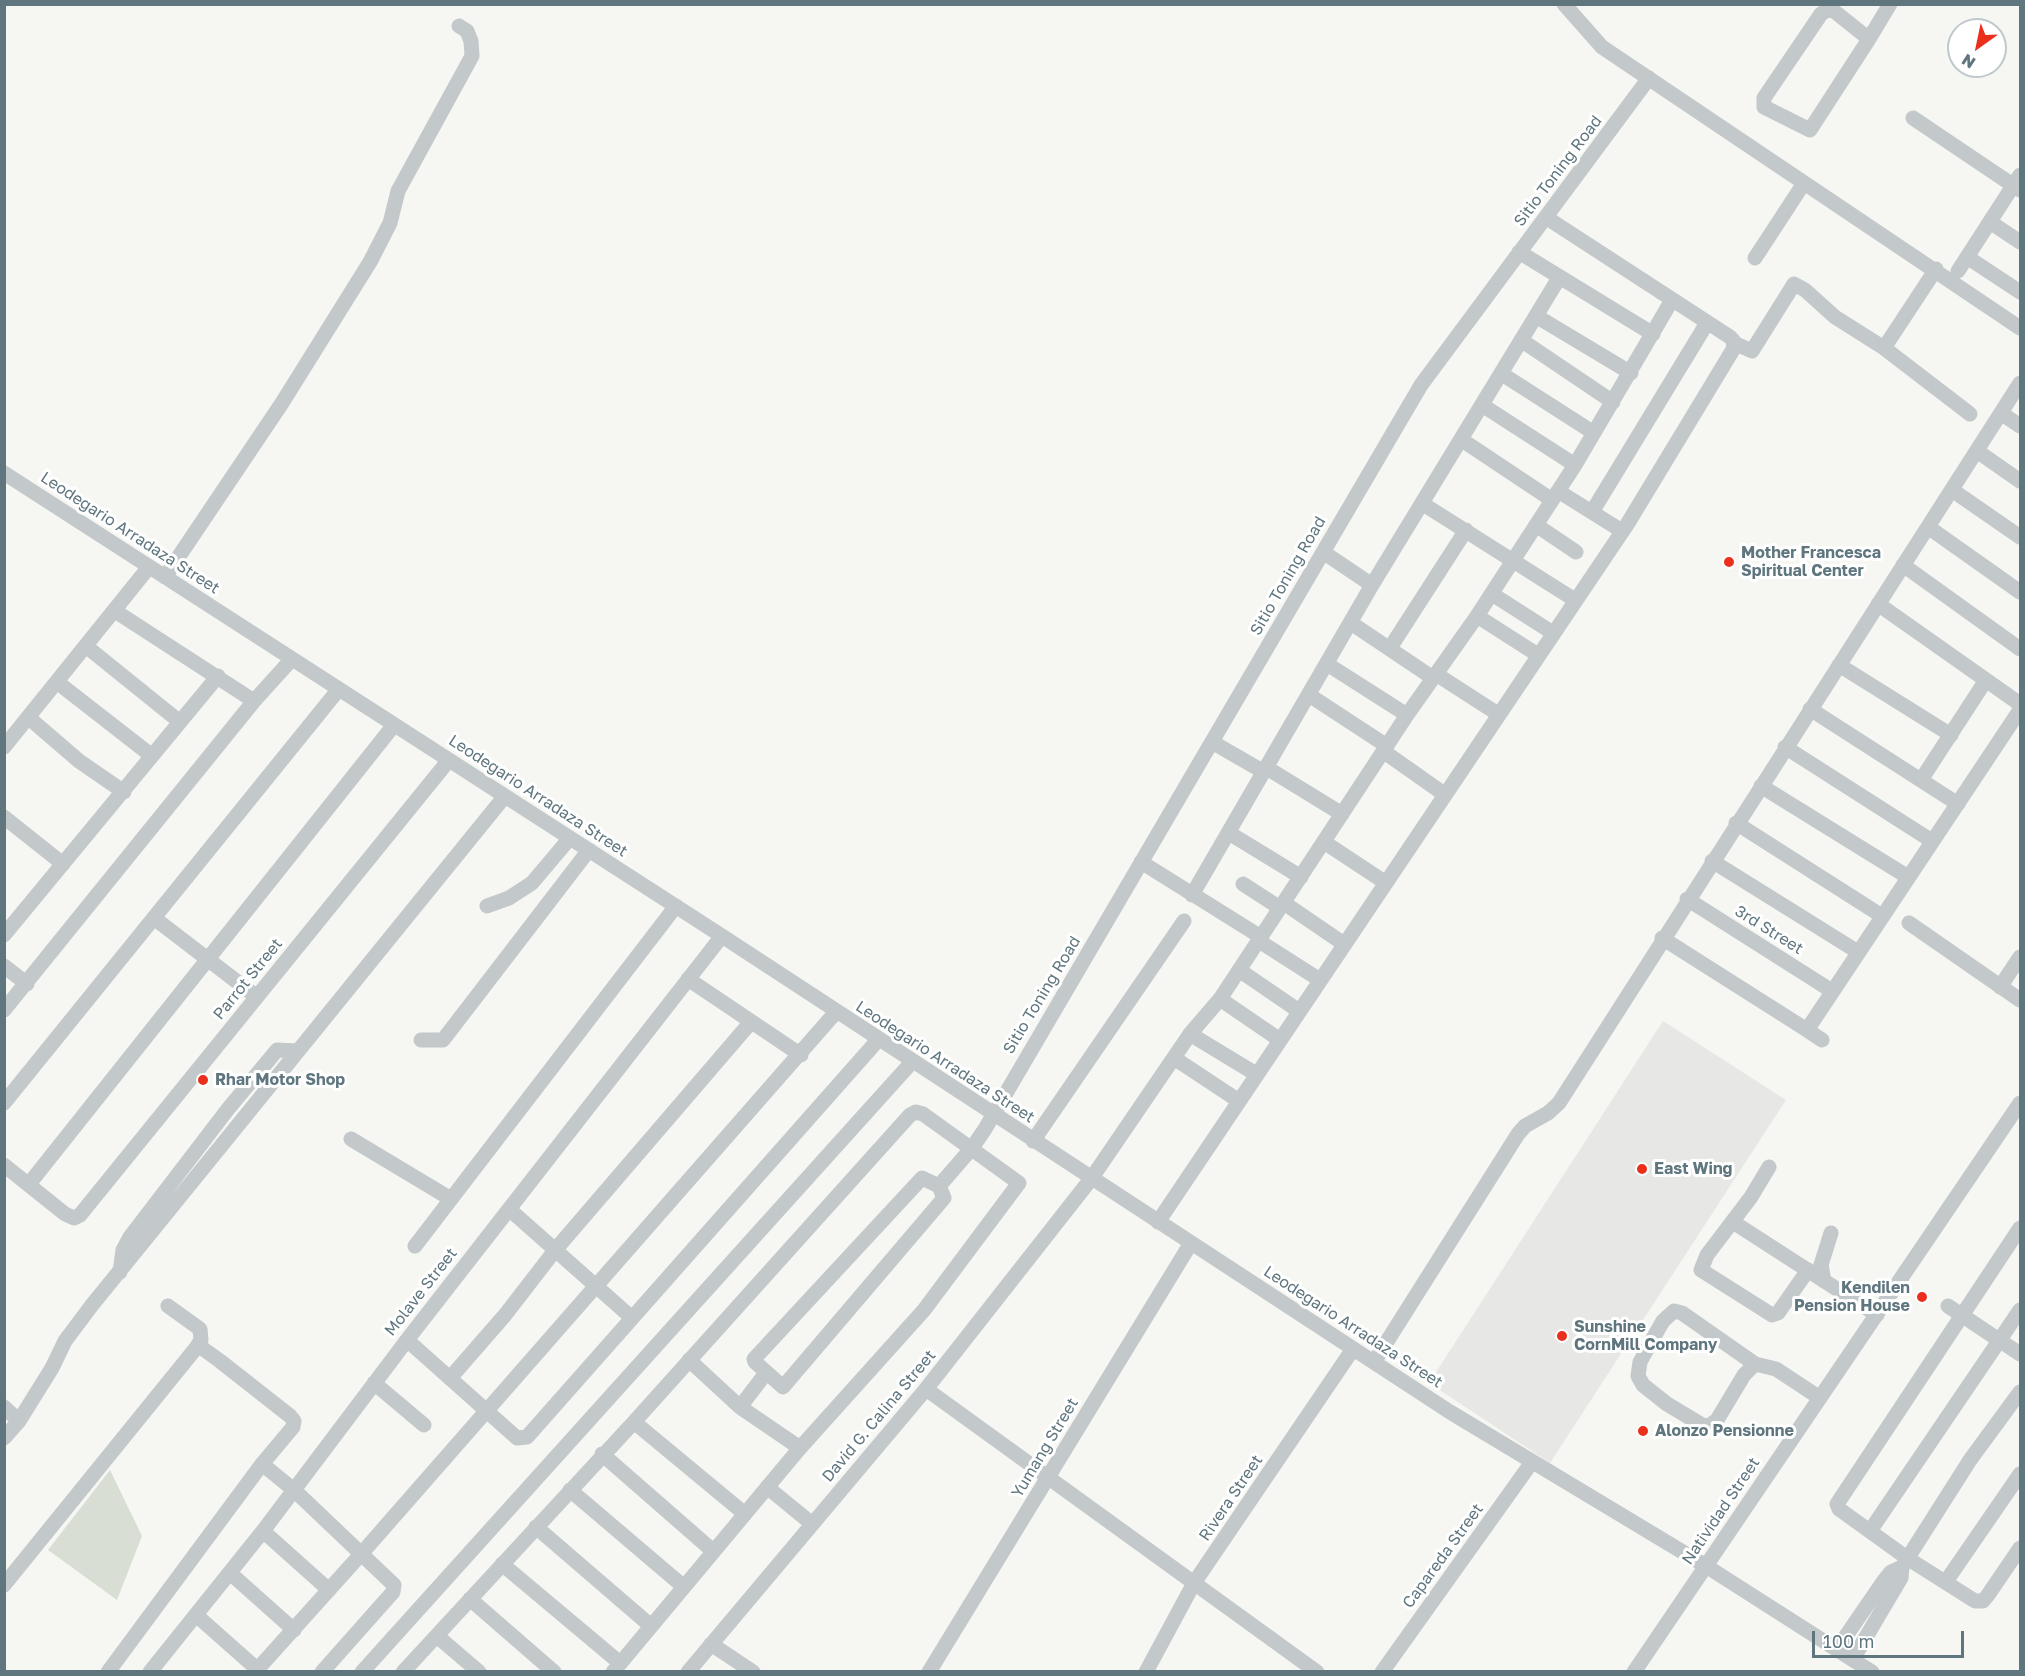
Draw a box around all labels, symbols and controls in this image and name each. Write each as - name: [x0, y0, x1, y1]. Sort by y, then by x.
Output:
- north arrow: [1947, 18, 2007, 78]
- text: N: [1958, 50, 1979, 73]
- street label: Sitio Toning Road: [1510, 112, 1606, 230]
- street label: Leodegario Arradaza Street: [37, 468, 223, 598]
- street label: Sitio Toning Road: [1246, 513, 1330, 639]
- place label: Mother Francesca Spiritual Center: [1741, 543, 1881, 581]
- marker: Mother Francesca Spiritual Center: [1722, 555, 1736, 569]
- street label: Leodegario Arradaza Street: [445, 731, 631, 861]
- street label: 3rd Street: [1731, 902, 1807, 958]
- street label: Sitio Toning Road: [999, 933, 1085, 1057]
- street label: Parrot Street: [209, 934, 287, 1024]
- street label: Leodegario Arradaza Street: [852, 997, 1038, 1127]
- place label: Rhar Motor Shop: [215, 1070, 345, 1090]
- marker: Rhar Motor Shop: [196, 1073, 210, 1087]
- place label: East Wing: [1654, 1159, 1732, 1179]
- marker: East Wing: [1635, 1162, 1649, 1176]
- street label: Molave Street: [381, 1244, 461, 1340]
- street label: Leodegario Arradaza Street: [1260, 1262, 1446, 1392]
- place label: Kendilen Pension House: [1794, 1278, 1910, 1316]
- marker: Kendilen Pension House: [1915, 1290, 1929, 1304]
- place label: Sunshine CornMill Company: [1574, 1317, 1717, 1355]
- marker: Sunshine CornMill Company: [1555, 1329, 1569, 1343]
- street label: David G. Calina Street: [818, 1346, 940, 1486]
- street label: Yumang Street: [1008, 1395, 1082, 1501]
- place label: Alonzo Pensionne: [1655, 1421, 1794, 1441]
- marker: Alonzo Pensionne: [1636, 1424, 1650, 1438]
- street label: Rivera Street: [1195, 1451, 1267, 1545]
- street label: Natividad Street: [1678, 1454, 1764, 1568]
- street label: Capareda Street: [1399, 1500, 1487, 1612]
- scale bar: [1815, 1619, 1966, 1657]
- text: 100 m: [1823, 1630, 1874, 1652]

